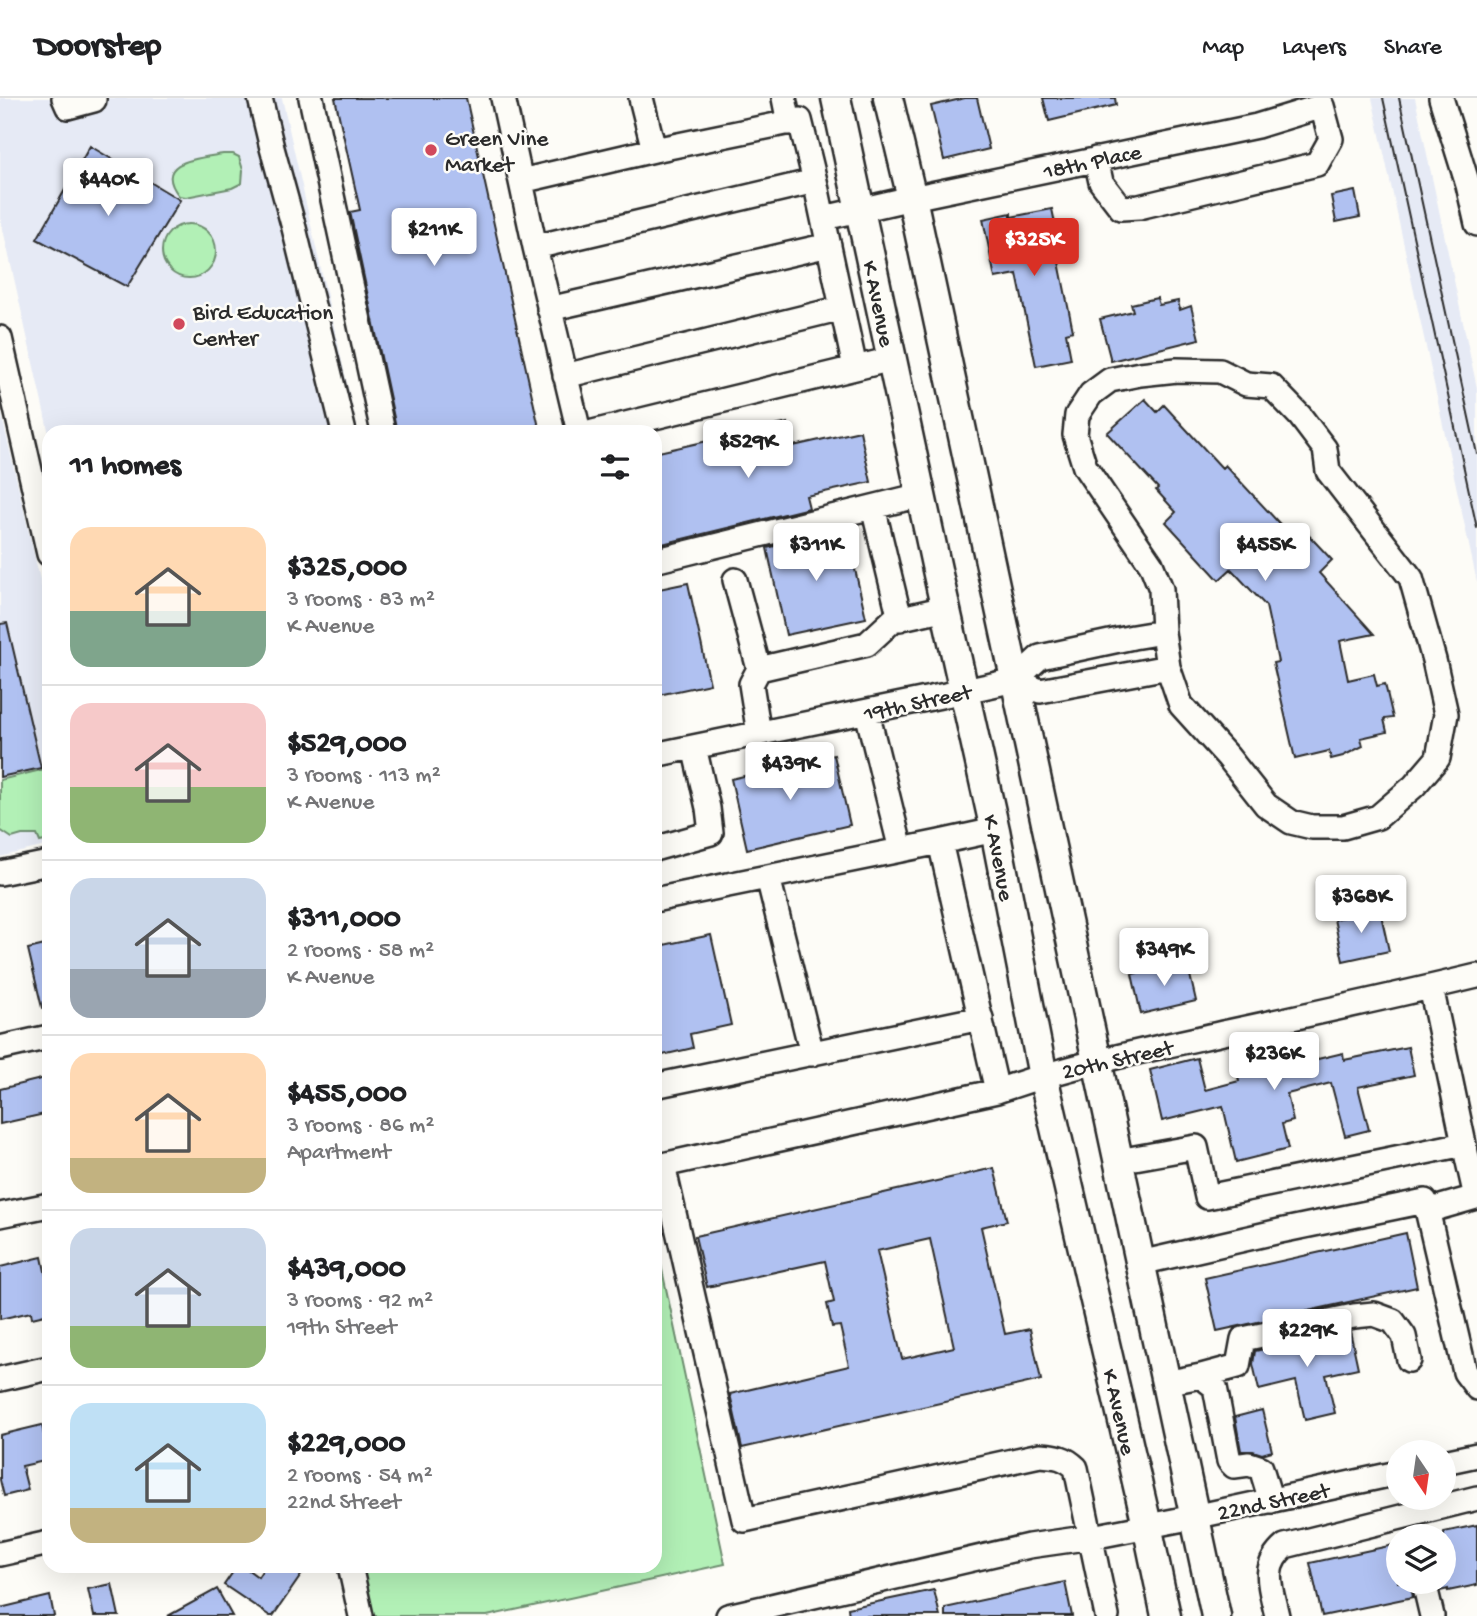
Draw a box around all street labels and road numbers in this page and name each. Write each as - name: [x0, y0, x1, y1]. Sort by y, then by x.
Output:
- street label: 18th Place: [1040, 140, 1145, 187]
- street label: K Avenue: [854, 259, 899, 351]
- street label: 19th Street: [860, 680, 976, 729]
- street label: K Avenue: [975, 812, 1019, 905]
- street label: 20th Street: [1060, 1035, 1177, 1087]
- street label: K Avenue: [1094, 1367, 1141, 1459]
- street label: 22nd Street: [1215, 1478, 1334, 1528]

